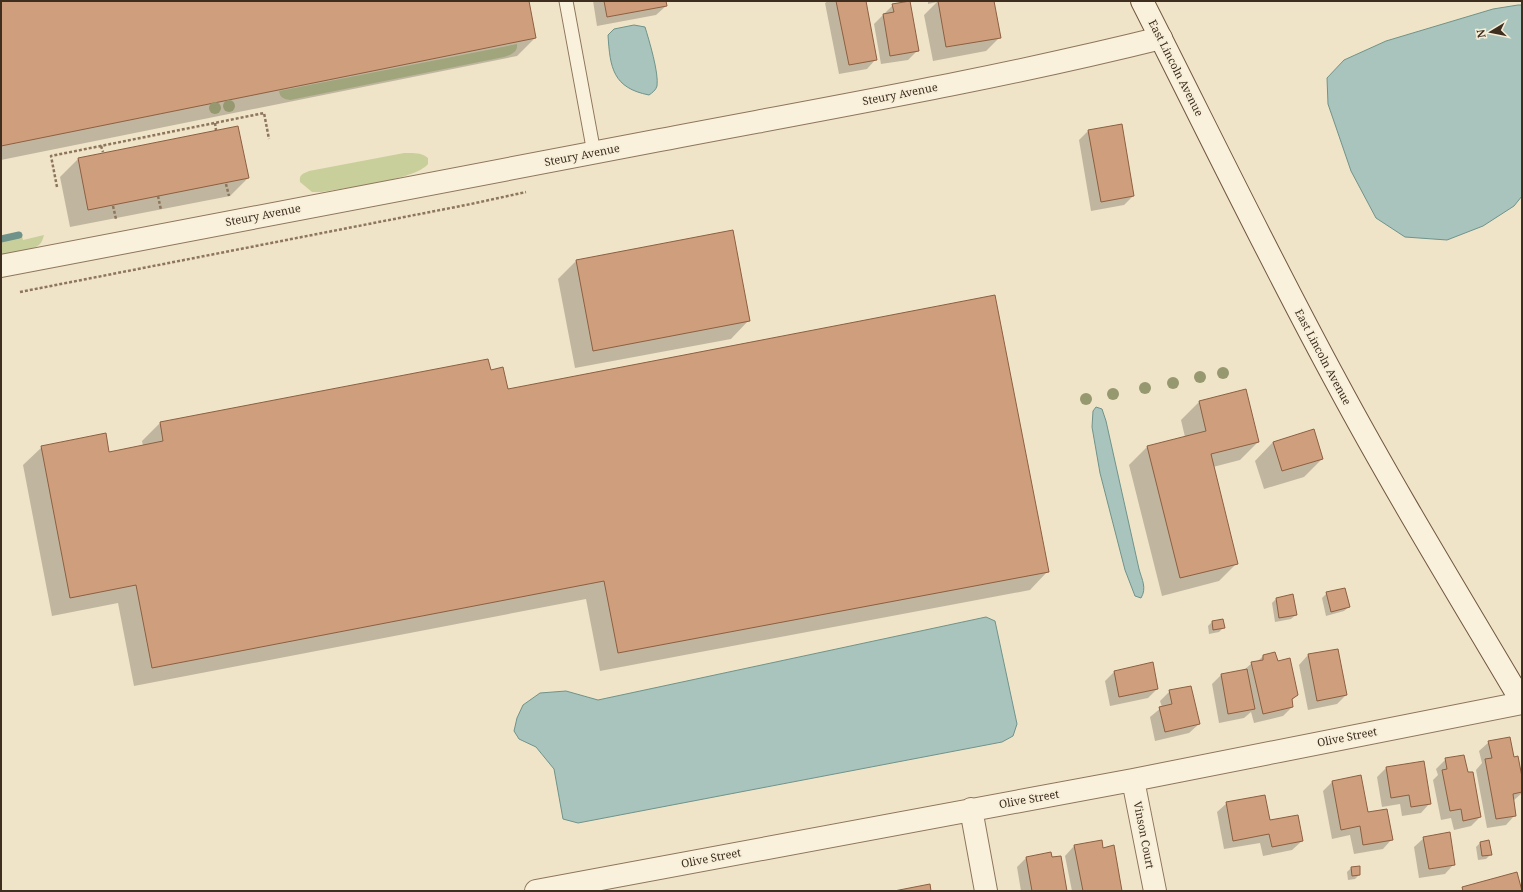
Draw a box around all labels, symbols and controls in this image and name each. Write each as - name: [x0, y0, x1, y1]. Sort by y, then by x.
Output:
- north arrow: [1471, 12, 1511, 52]
- street label: East Lincoln Avenue: [1146, 17, 1207, 119]
- text: N: [1472, 28, 1489, 39]
- street label: Steury Avenue: [861, 79, 939, 108]
- street label: Steury Avenue: [543, 140, 621, 169]
- street label: Steury Avenue: [224, 200, 302, 229]
- street label: East Lincoln Avenue: [1292, 306, 1355, 407]
- street label: Olive Street: [1316, 723, 1378, 750]
- street label: Olive Street: [998, 786, 1060, 811]
- street label: Vinson Court: [1131, 800, 1158, 870]
- street label: Olive Street: [680, 844, 742, 871]

